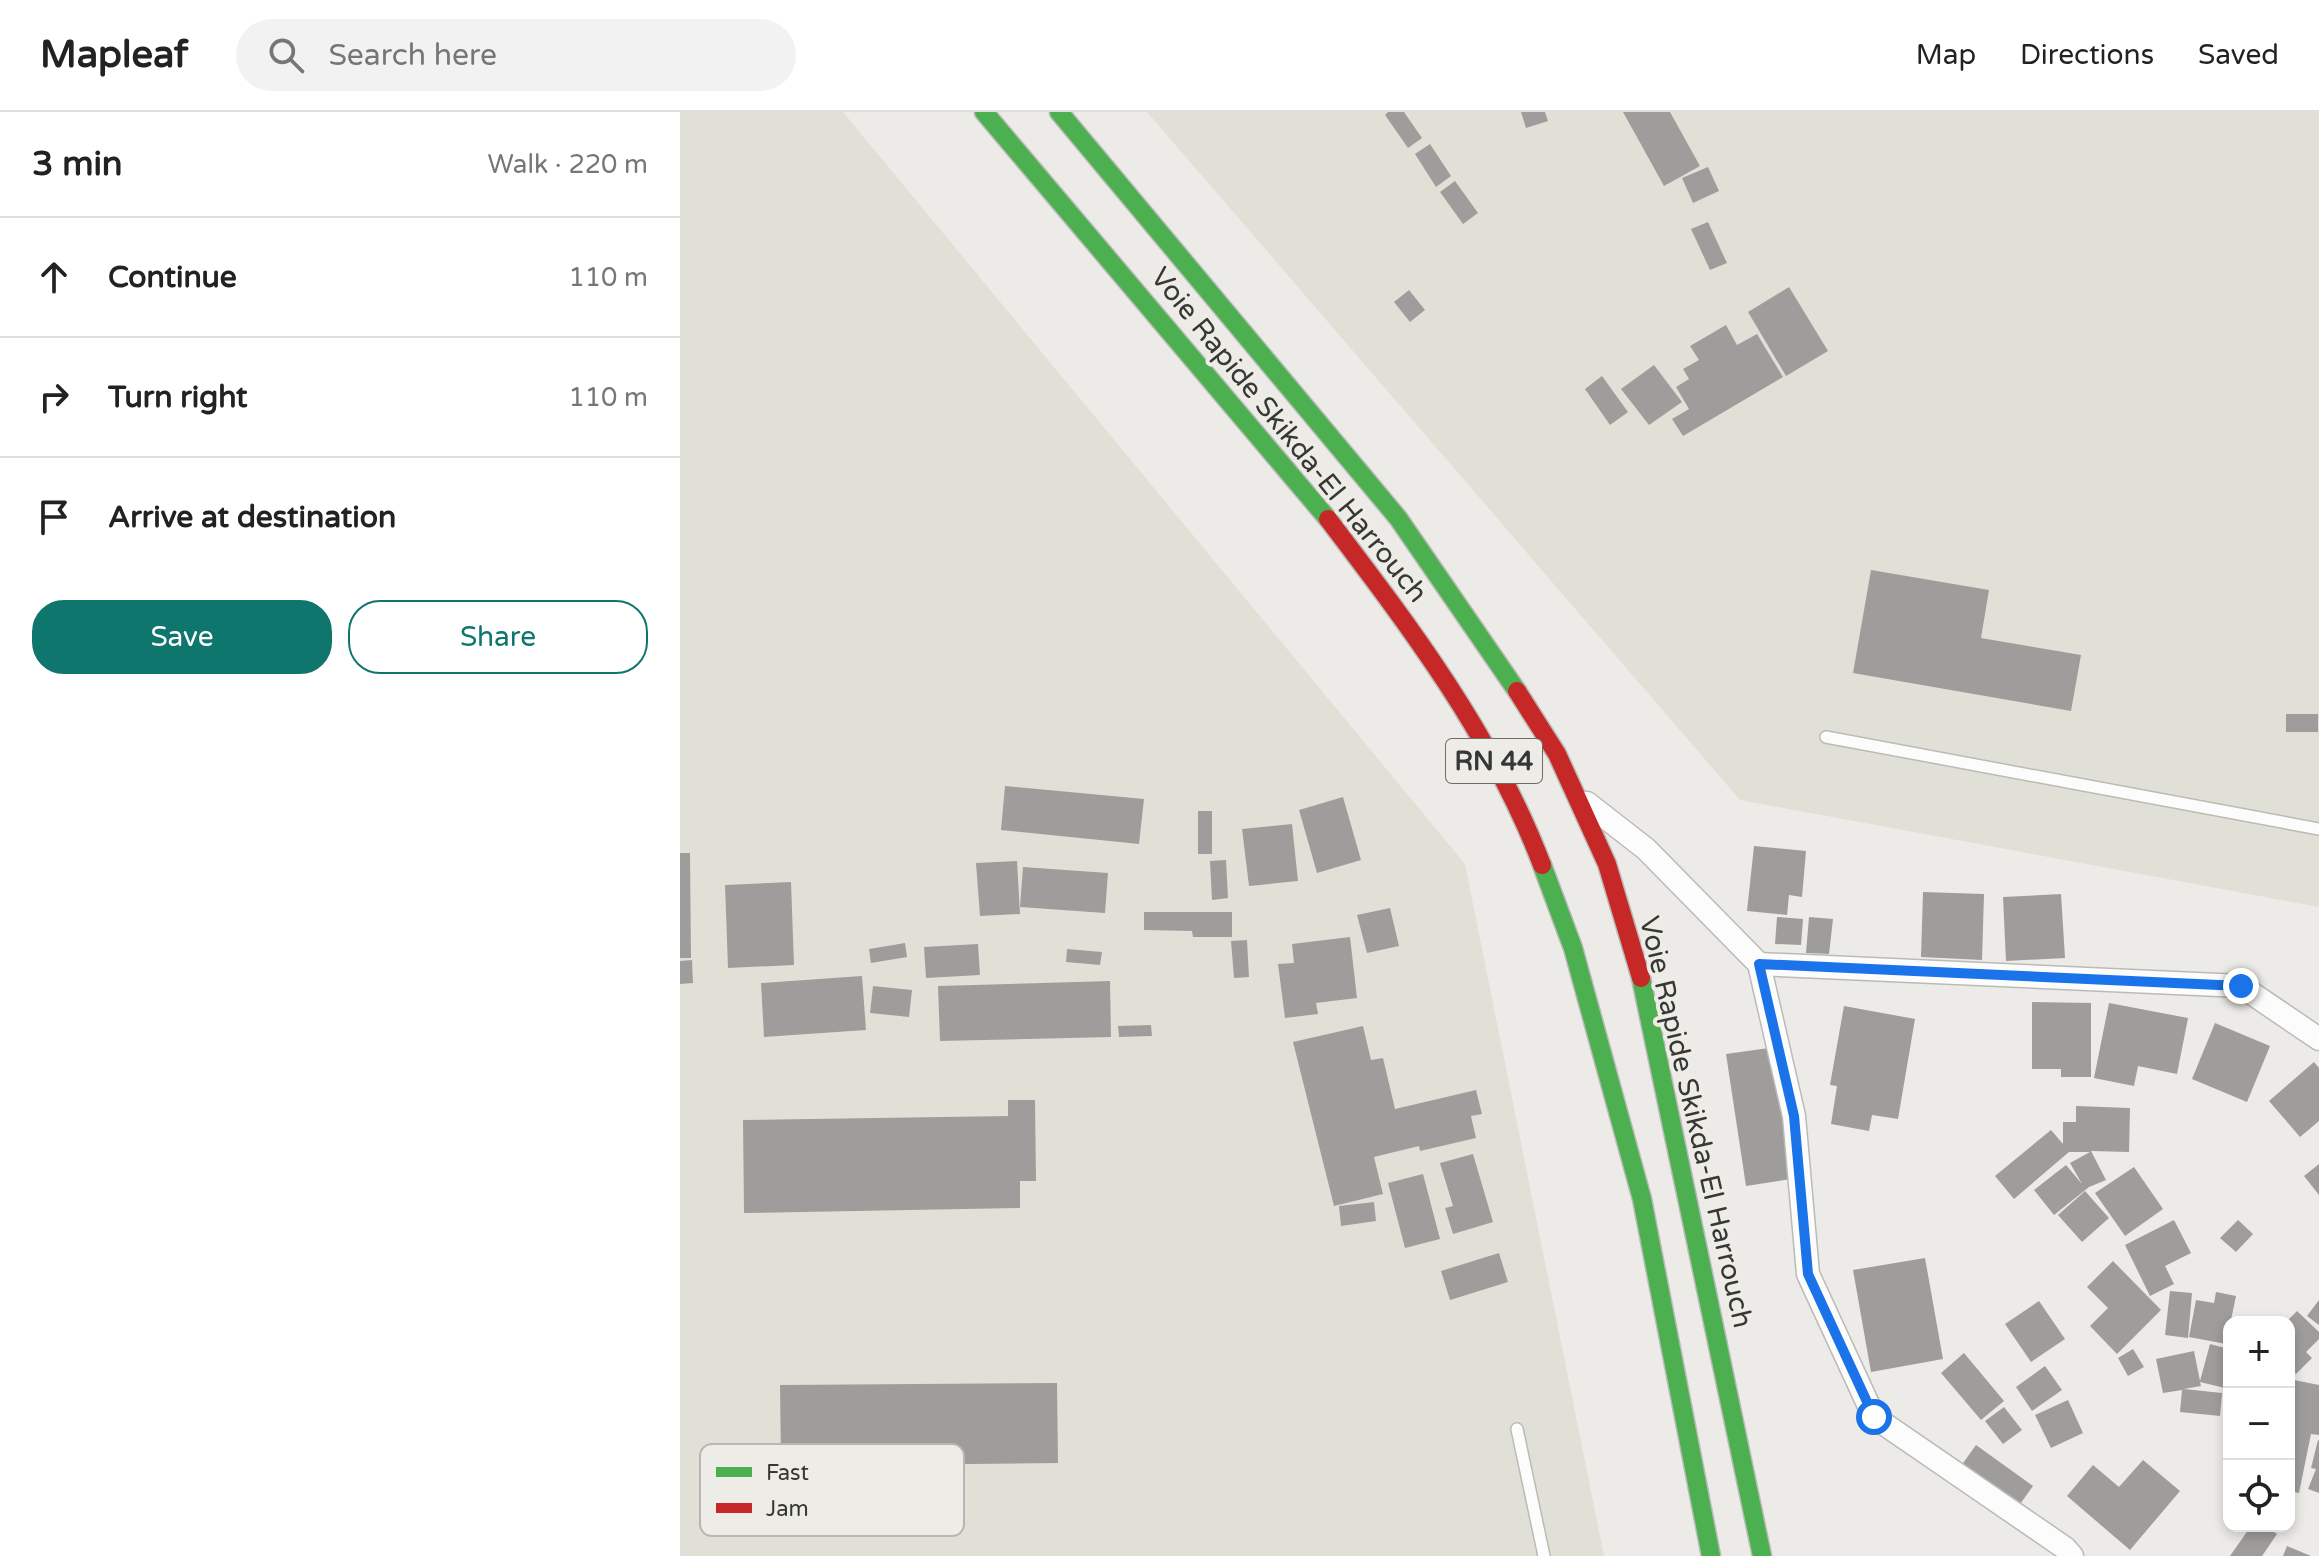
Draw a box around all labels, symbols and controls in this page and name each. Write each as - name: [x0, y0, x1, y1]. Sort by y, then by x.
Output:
- search box: [236, 19, 796, 91]
- text: Mapleaf: [40, 32, 188, 78]
- icon: search: [264, 33, 308, 77]
- text: Search here: [328, 37, 497, 74]
- text: Map: [1916, 38, 1976, 72]
- text: Directions: [2020, 38, 2154, 72]
- text: Saved: [2198, 38, 2279, 72]
- text: 3 min: [32, 144, 123, 185]
- text: Walk · 220 m: [488, 149, 648, 180]
- icon: ahead: [32, 255, 76, 299]
- text: Continue: [108, 259, 237, 296]
- street label: Voie Rapide Skikda-El Harrouch: [1143, 261, 1435, 609]
- text: 110 m: [568, 262, 648, 293]
- icon: right: [32, 375, 76, 419]
- text: Turn right: [108, 379, 248, 416]
- text: 110 m: [568, 382, 648, 413]
- icon: arrive: [32, 495, 76, 539]
- text: Arrive at destination: [108, 499, 396, 536]
- button: Save: [32, 600, 332, 674]
- button: Share: [348, 600, 648, 674]
- road number: RN 44: [1446, 739, 1542, 783]
- street label: Voie Rapide Skikda-El Harrouch: [1632, 913, 1760, 1331]
- route end: [2223, 968, 2259, 1004]
- map controls: [2223, 1316, 2295, 1532]
- button: +: [2223, 1316, 2295, 1388]
- button: −: [2223, 1388, 2295, 1460]
- route start: [1856, 1399, 1892, 1435]
- legend: [700, 1444, 964, 1536]
- text: Fast: [766, 1460, 809, 1486]
- button: locate: [2223, 1460, 2295, 1532]
- text: Jam: [766, 1496, 809, 1522]

